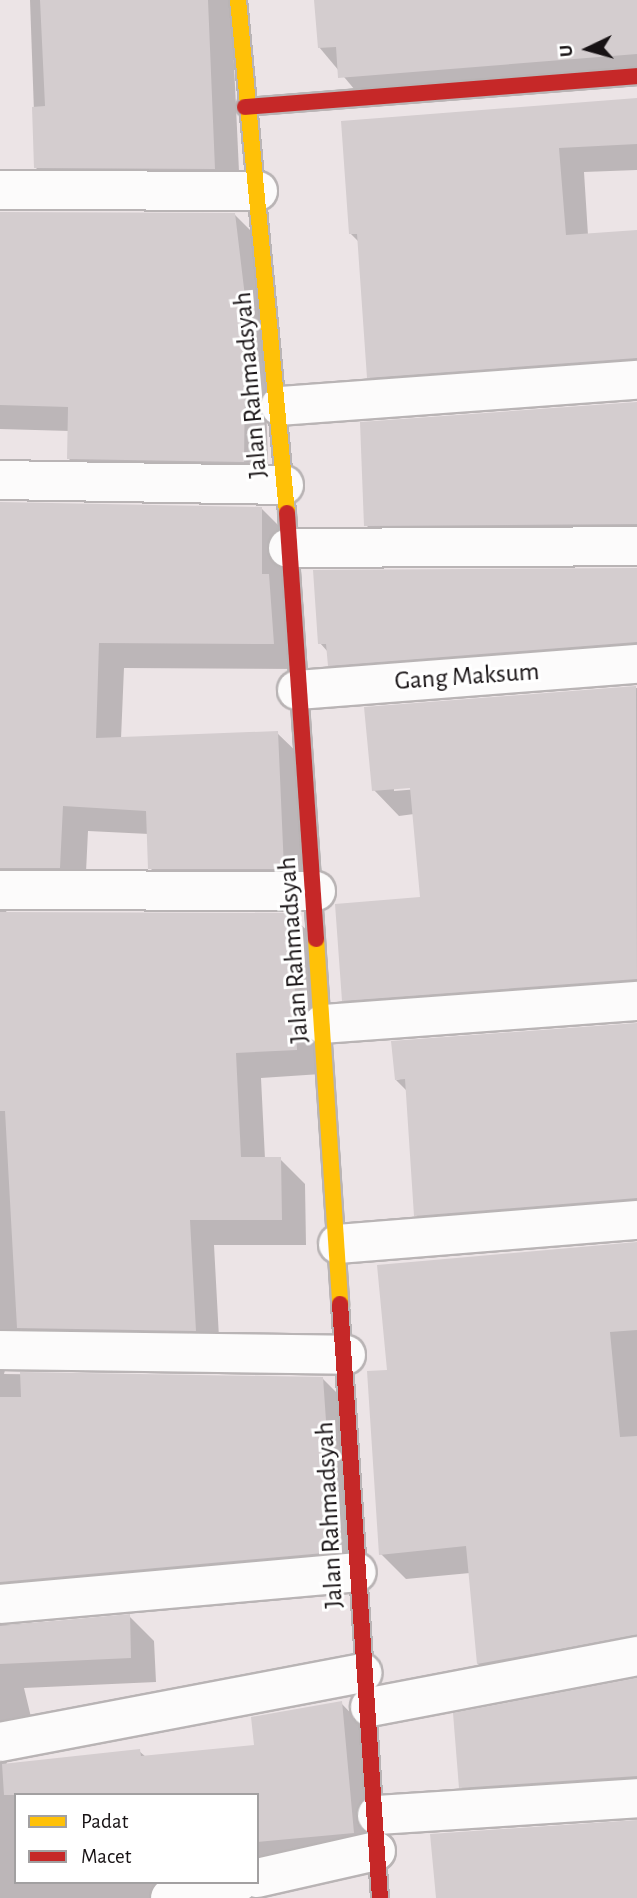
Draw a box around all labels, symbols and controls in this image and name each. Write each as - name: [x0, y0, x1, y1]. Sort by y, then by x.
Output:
- north arrow: [553, 14, 623, 84]
- text: U: [557, 44, 577, 58]
- street label: Jalan Rahmadsyah: [227, 291, 275, 479]
- street label: Gang Maksum: [394, 656, 540, 698]
- street label: Jalan Rahmadsyah: [272, 856, 316, 1044]
- street label: Jalan Rahmadsyah: [310, 1421, 350, 1609]
- legend: [14, 1793, 259, 1884]
- text: Padat: [81, 1811, 128, 1832]
- text: Macet: [81, 1846, 132, 1867]

